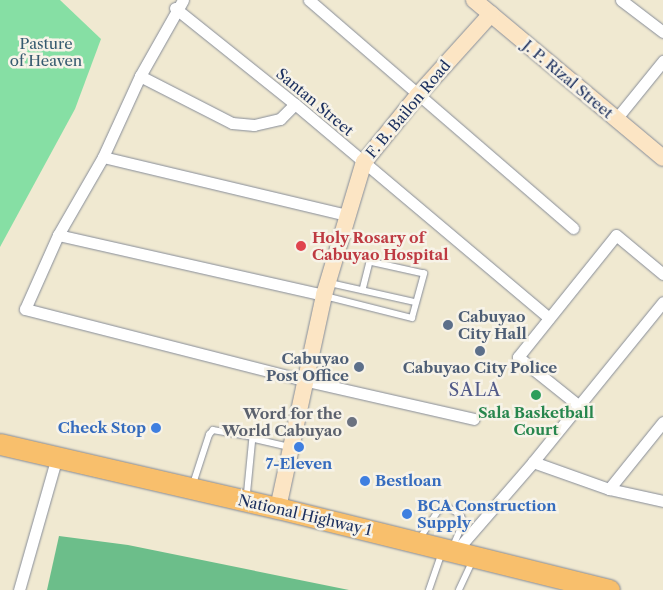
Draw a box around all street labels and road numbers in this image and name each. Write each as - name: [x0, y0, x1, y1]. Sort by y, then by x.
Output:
- street label: J. P. Rizal Street: [519, 36, 617, 122]
- street label: F. B. Bailon Road: [362, 56, 454, 162]
- street label: Santan Street: [273, 64, 357, 140]
- street label: National Highway 1: [236, 491, 374, 539]

